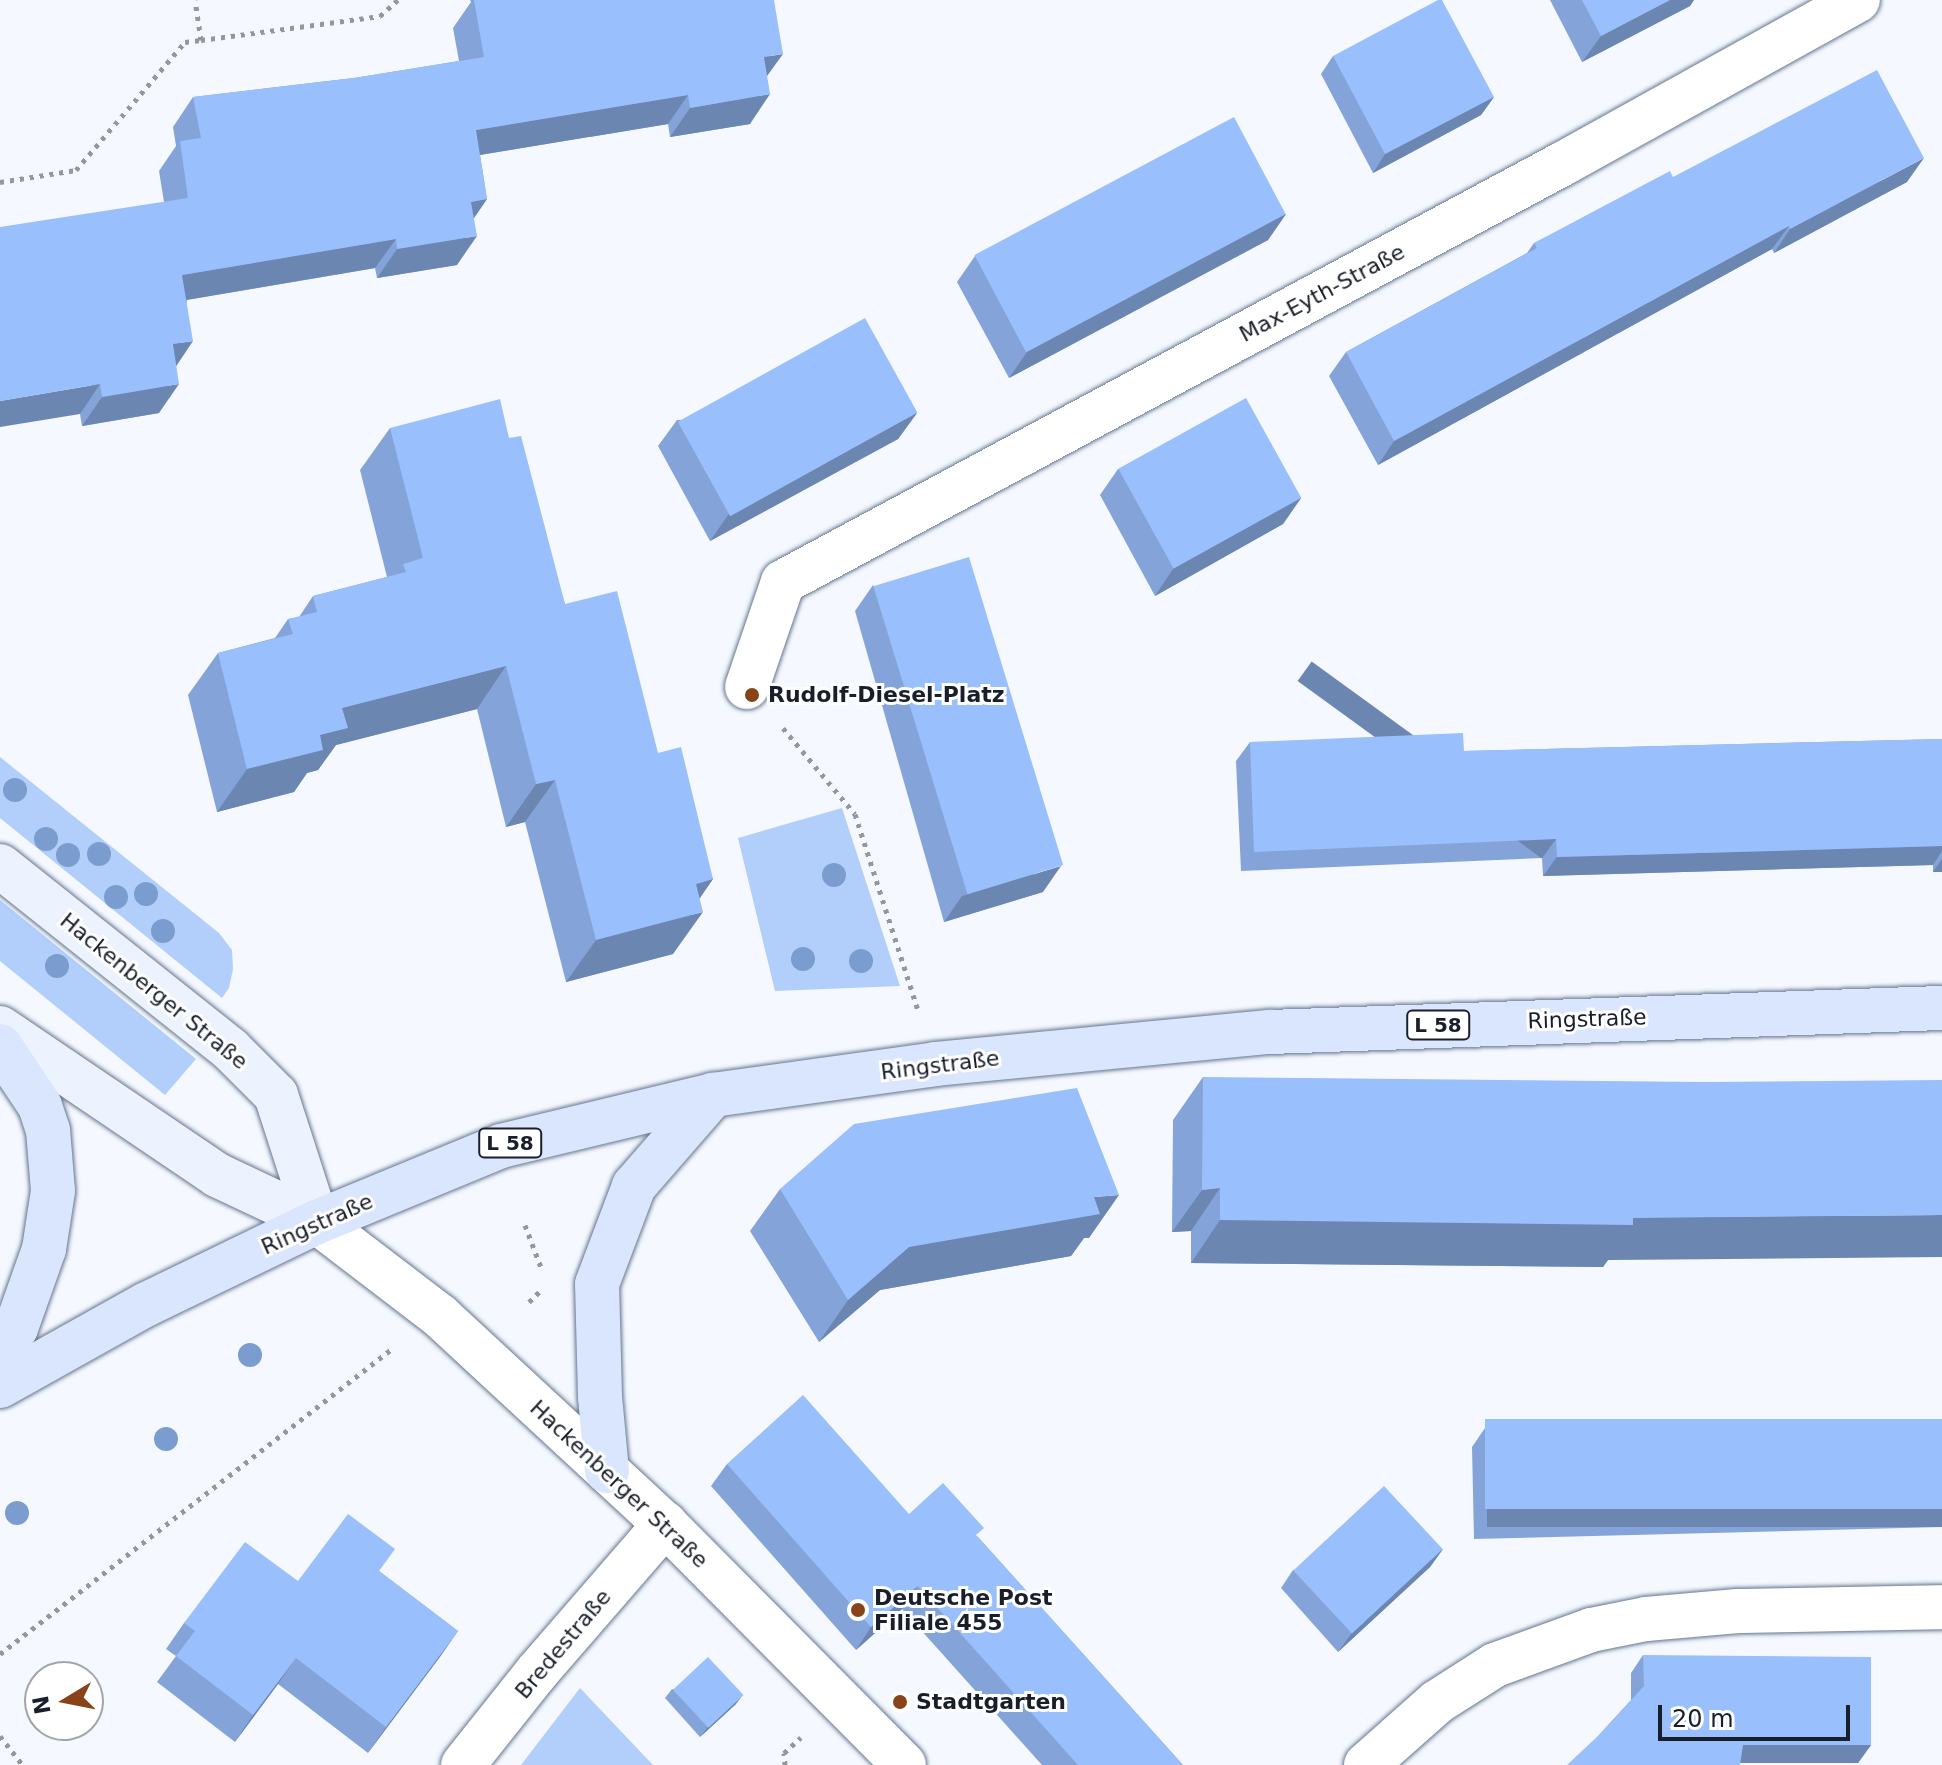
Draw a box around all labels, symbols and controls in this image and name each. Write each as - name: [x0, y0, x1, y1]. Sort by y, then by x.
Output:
- street label: Max-Eyth-Straße: [1235, 238, 1409, 348]
- place label: Rudolf-Diesel-Platz: [768, 682, 1005, 708]
- marker: Rudolf-Diesel-Platz: [743, 686, 761, 704]
- street label: Hackenberger Straße: [55, 907, 253, 1075]
- street label: Ringstraße: [1527, 1004, 1647, 1034]
- road number: L 58: [1406, 1009, 1470, 1041]
- street label: Ringstraße: [879, 1045, 1001, 1085]
- road number: L 58: [478, 1127, 542, 1159]
- street label: Ringstraße: [257, 1188, 377, 1260]
- street label: Hackenberger Straße: [525, 1395, 713, 1573]
- street label: Bredestraße: [510, 1584, 616, 1704]
- place label: Deutsche Post Filiale 455: [874, 1584, 1053, 1636]
- marker: Deutsche Post Filiale 455: [849, 1601, 867, 1619]
- north arrow: [24, 1661, 104, 1741]
- place label: Stadtgarten: [916, 1689, 1066, 1715]
- scale bar: [1662, 1689, 1854, 1739]
- marker: Stadtgarten: [891, 1693, 909, 1711]
- text: N: [28, 1694, 56, 1716]
- text: 20 m: [1672, 1705, 1734, 1733]

